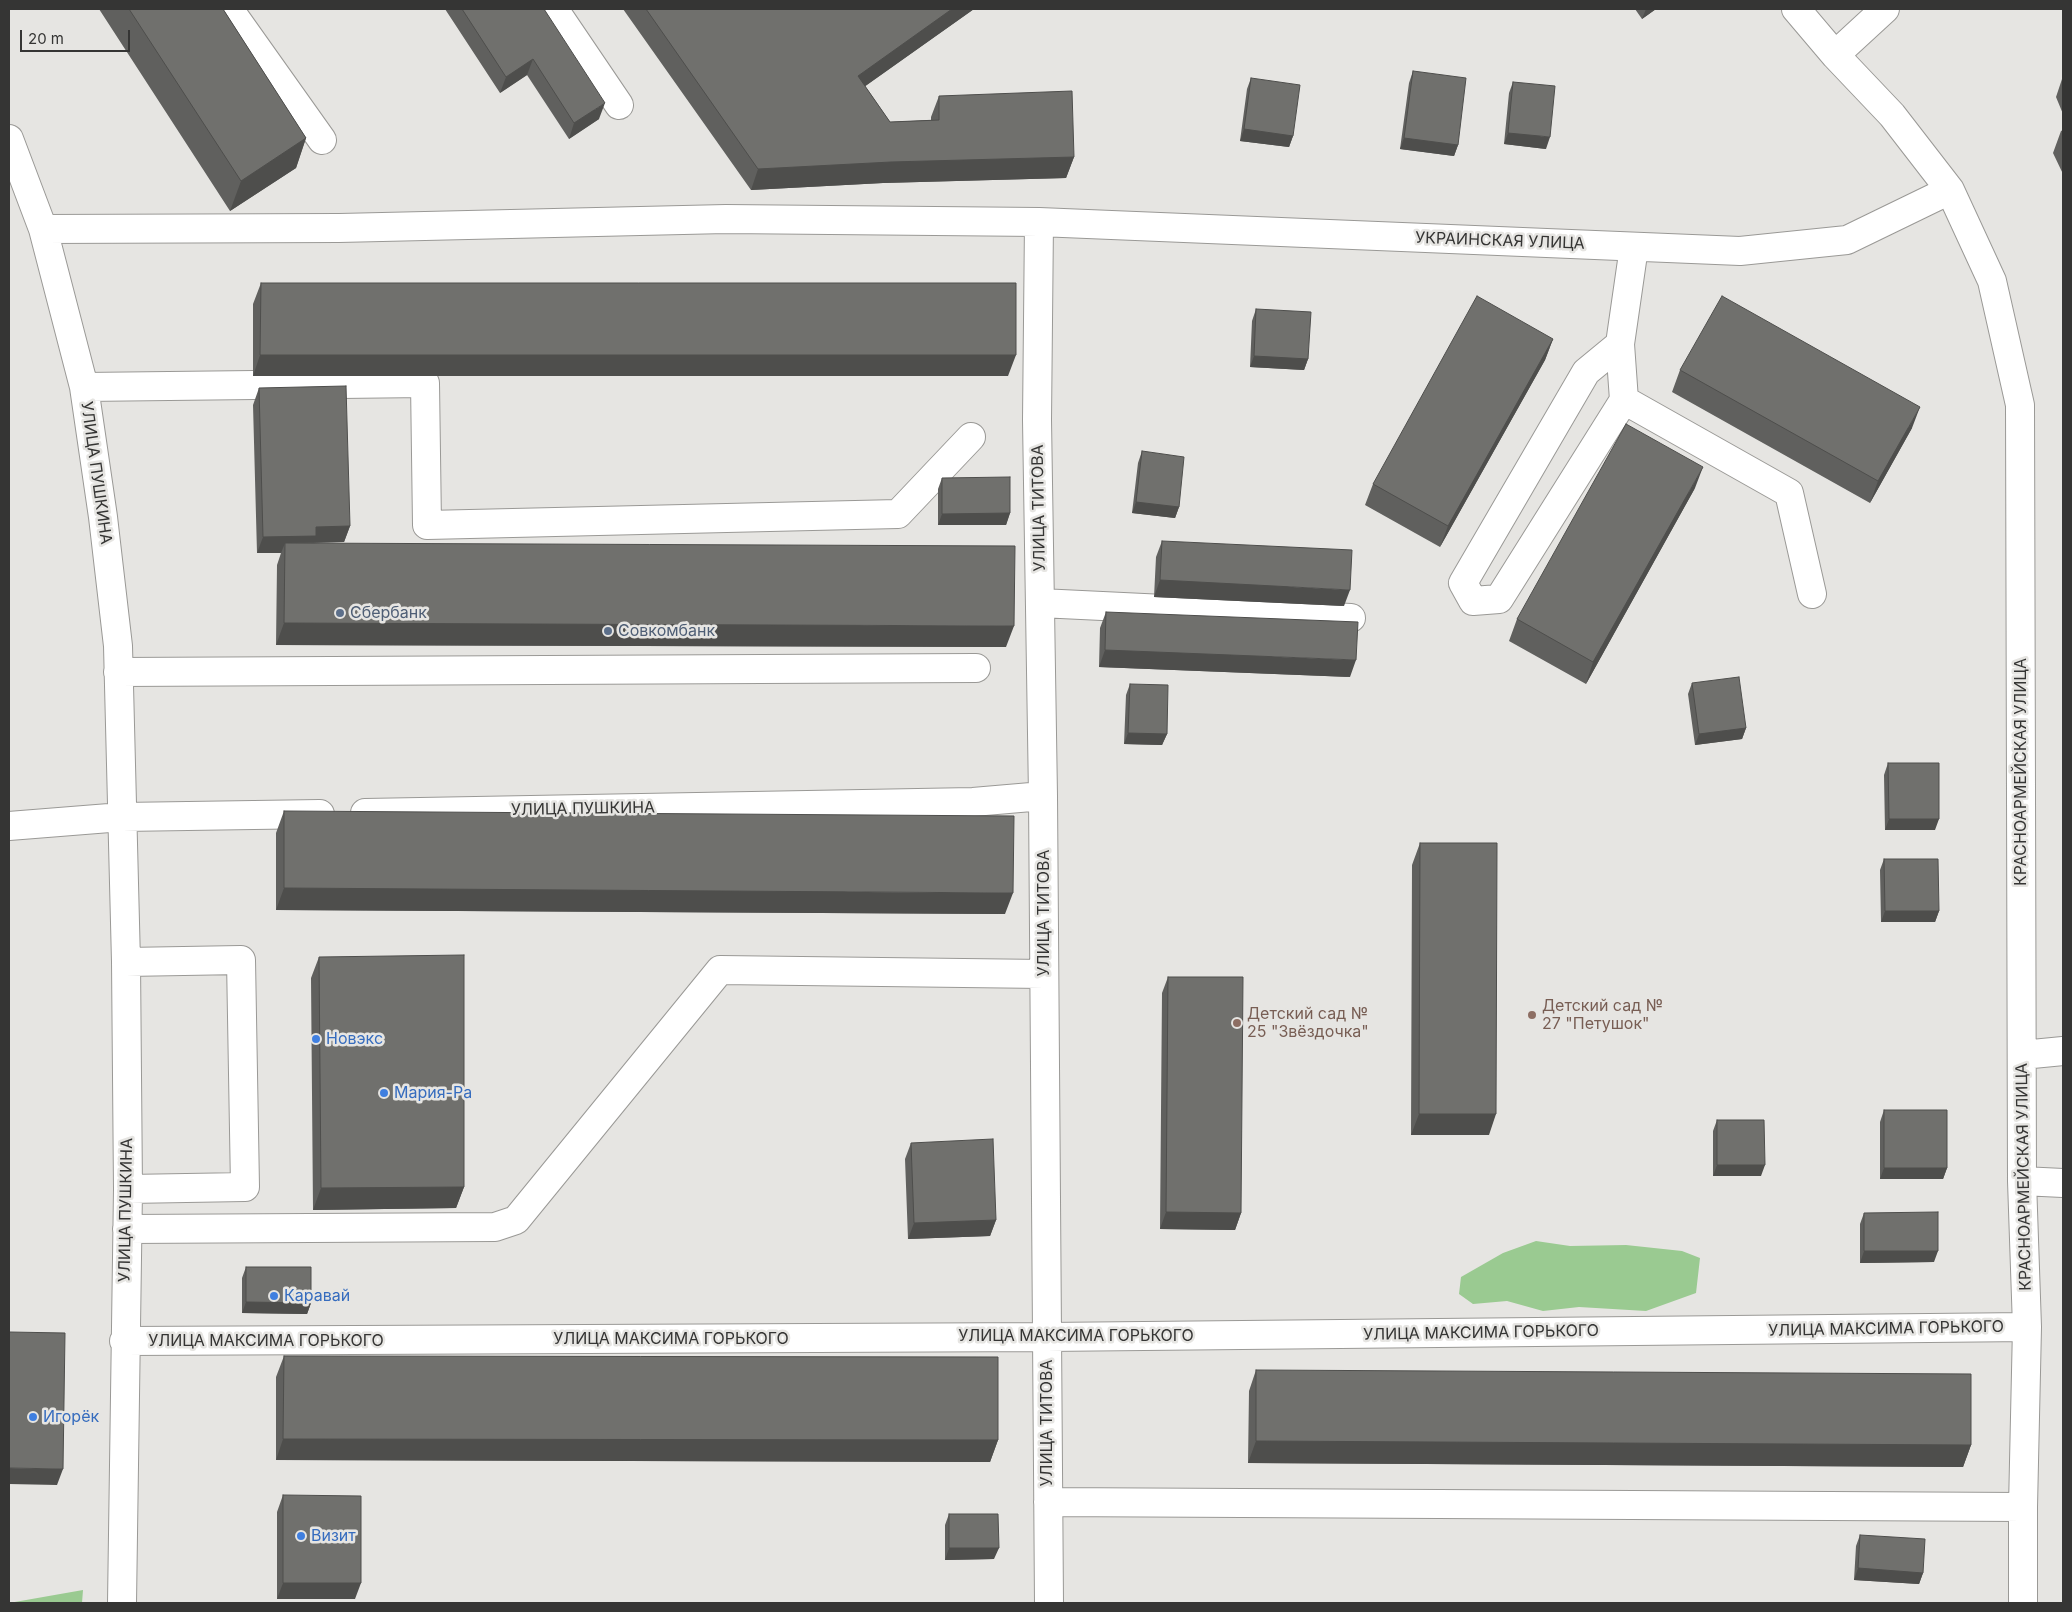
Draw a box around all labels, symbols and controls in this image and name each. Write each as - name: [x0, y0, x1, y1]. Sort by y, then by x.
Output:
- scale bar: [22, 20, 132, 52]
- text: 20 m: [28, 29, 64, 48]
- street label: УКРАИНСКАЯ УЛИЦА: [1415, 228, 1585, 254]
- street label: УЛИЦА ПУШКИНА: [76, 400, 116, 546]
- street label: УЛИЦА ТИТОВА: [1028, 444, 1050, 572]
- place label: Сбербанк: [350, 603, 427, 623]
- marker: Сбербанк: [334, 607, 346, 619]
- place label: Совкомбанк: [618, 621, 715, 641]
- marker: Совкомбанк: [602, 625, 614, 637]
- street label: КРАСНОАРМЕЙСКАЯ УЛИЦА: [2011, 658, 2031, 886]
- street label: УЛИЦА ПУШКИНА: [511, 798, 655, 820]
- street label: УЛИЦА ТИТОВА: [1034, 849, 1054, 977]
- place label: Детский сад № 27 "Петушок": [1542, 996, 1663, 1034]
- place label: Детский сад № 25 "Звёздочка": [1247, 1004, 1369, 1042]
- marker: Детский сад № 27 "Петушок": [1526, 1009, 1538, 1021]
- marker: Детский сад № 25 "Звёздочка": [1231, 1017, 1243, 1029]
- place label: Новэкс: [326, 1029, 383, 1049]
- marker: Новэкс: [310, 1033, 322, 1045]
- street label: КРАСНОАРМЕЙСКАЯ УЛИЦА: [2012, 1063, 2036, 1291]
- place label: Мария-Ра: [394, 1083, 472, 1103]
- marker: Мария-Ра: [378, 1087, 390, 1099]
- street label: УЛИЦА ПУШКИНА: [115, 1138, 137, 1282]
- place label: Каравай: [284, 1286, 350, 1306]
- marker: Каравай: [268, 1290, 280, 1302]
- street label: УЛИЦА МАКСИМА ГОРЬКОГО: [1768, 1317, 2004, 1341]
- street label: УЛИЦА МАКСИМА ГОРЬКОГО: [1363, 1321, 1599, 1345]
- street label: УЛИЦА МАКСИМА ГОРЬКОГО: [958, 1326, 1194, 1346]
- street label: УЛИЦА МАКСИМА ГОРЬКОГО: [553, 1329, 789, 1349]
- street label: УЛИЦА МАКСИМА ГОРЬКОГО: [148, 1331, 384, 1351]
- street label: УЛИЦА ТИТОВА: [1037, 1359, 1057, 1487]
- place label: Игорёк: [43, 1407, 99, 1427]
- marker: Игорёк: [27, 1411, 39, 1423]
- place label: Визит: [311, 1526, 356, 1546]
- marker: Визит: [295, 1530, 307, 1542]

